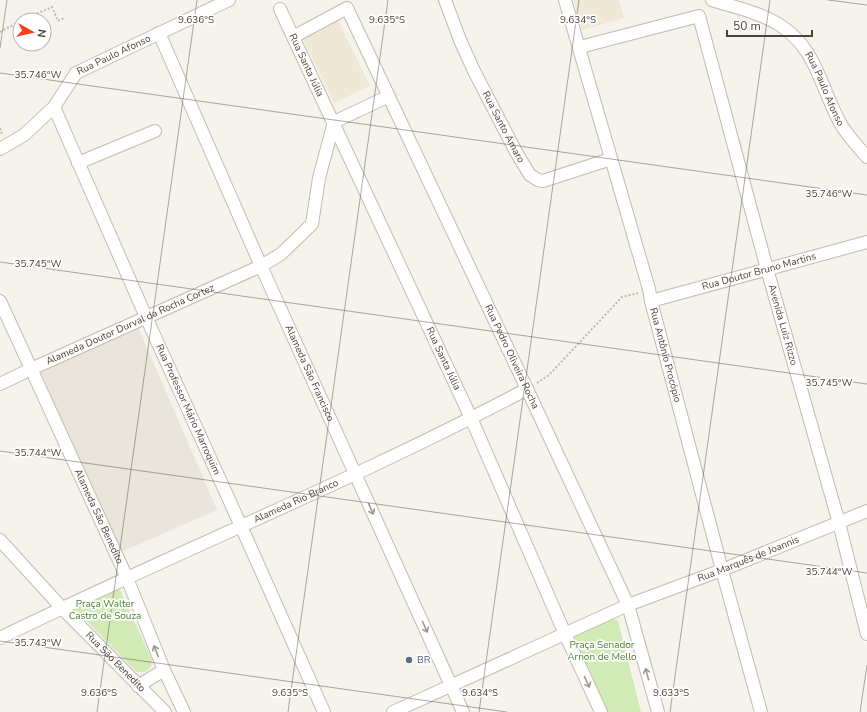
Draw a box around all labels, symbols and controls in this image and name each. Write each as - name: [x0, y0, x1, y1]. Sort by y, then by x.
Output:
- north arrow: [12, 12, 52, 52]
- scale bar: [727, 12, 812, 38]
- text: 9.636°S: [178, 13, 214, 27]
- text: 9.635°S: [369, 13, 405, 27]
- text: 9.634°S: [560, 13, 596, 27]
- text: 50 m: [733, 18, 761, 34]
- text: N: [33, 28, 49, 38]
- street label: Rua Paulo Afonso: [74, 31, 153, 79]
- street label: Rua Santa Júlia: [285, 31, 327, 99]
- street label: Rua Paulo Afonso: [801, 49, 848, 129]
- text: 35.746°W: [14, 68, 62, 82]
- street label: Rua Santo Amaro: [479, 89, 528, 166]
- text: 35.746°W: [805, 187, 853, 201]
- street label: Rua Doutor Bruno Martins: [700, 249, 818, 294]
- text: 35.745°W: [14, 257, 62, 271]
- street label: Alameda Doutor Durval da Rocha Cortez: [44, 281, 217, 368]
- street label: Avenida Luiz Rizzo: [765, 283, 801, 367]
- street label: Rua Pedro Oliveira Rocha: [481, 302, 542, 411]
- street label: Rua Antônio Procópio: [646, 306, 685, 404]
- street label: Alameda São Francisco: [282, 323, 338, 424]
- street label: Rua Santa Júlia: [423, 325, 464, 393]
- street label: Rua Professor Mário Marroquim: [152, 342, 224, 477]
- text: 35.745°W: [805, 376, 853, 390]
- text: 35.744°W: [14, 446, 62, 460]
- street label: Alameda São Benedito: [71, 467, 127, 567]
- street label: Alameda Rio Branco: [251, 476, 341, 527]
- one-way arrow: [368, 502, 375, 514]
- street label: Rua Marquês de Joannis: [696, 532, 801, 585]
- text: 35.744°W: [805, 565, 853, 579]
- park label: Praça Walter Castro de Souza: [69, 597, 141, 623]
- one-way arrow: [421, 621, 429, 633]
- street label: Rua São Benedito: [82, 629, 149, 696]
- text: 35.743°W: [14, 636, 62, 650]
- park label: Praça Senador Arnon de Mello: [567, 638, 637, 664]
- one-way arrow: [152, 646, 160, 658]
- place label: BR: [417, 653, 431, 667]
- marker: BR: [404, 655, 414, 665]
- one-way arrow: [643, 668, 650, 681]
- one-way arrow: [584, 675, 592, 687]
- text: 9.636°S: [81, 686, 117, 700]
- text: 9.635°S: [272, 686, 308, 700]
- text: 9.634°S: [462, 686, 498, 700]
- text: 9.633°S: [653, 686, 689, 700]

